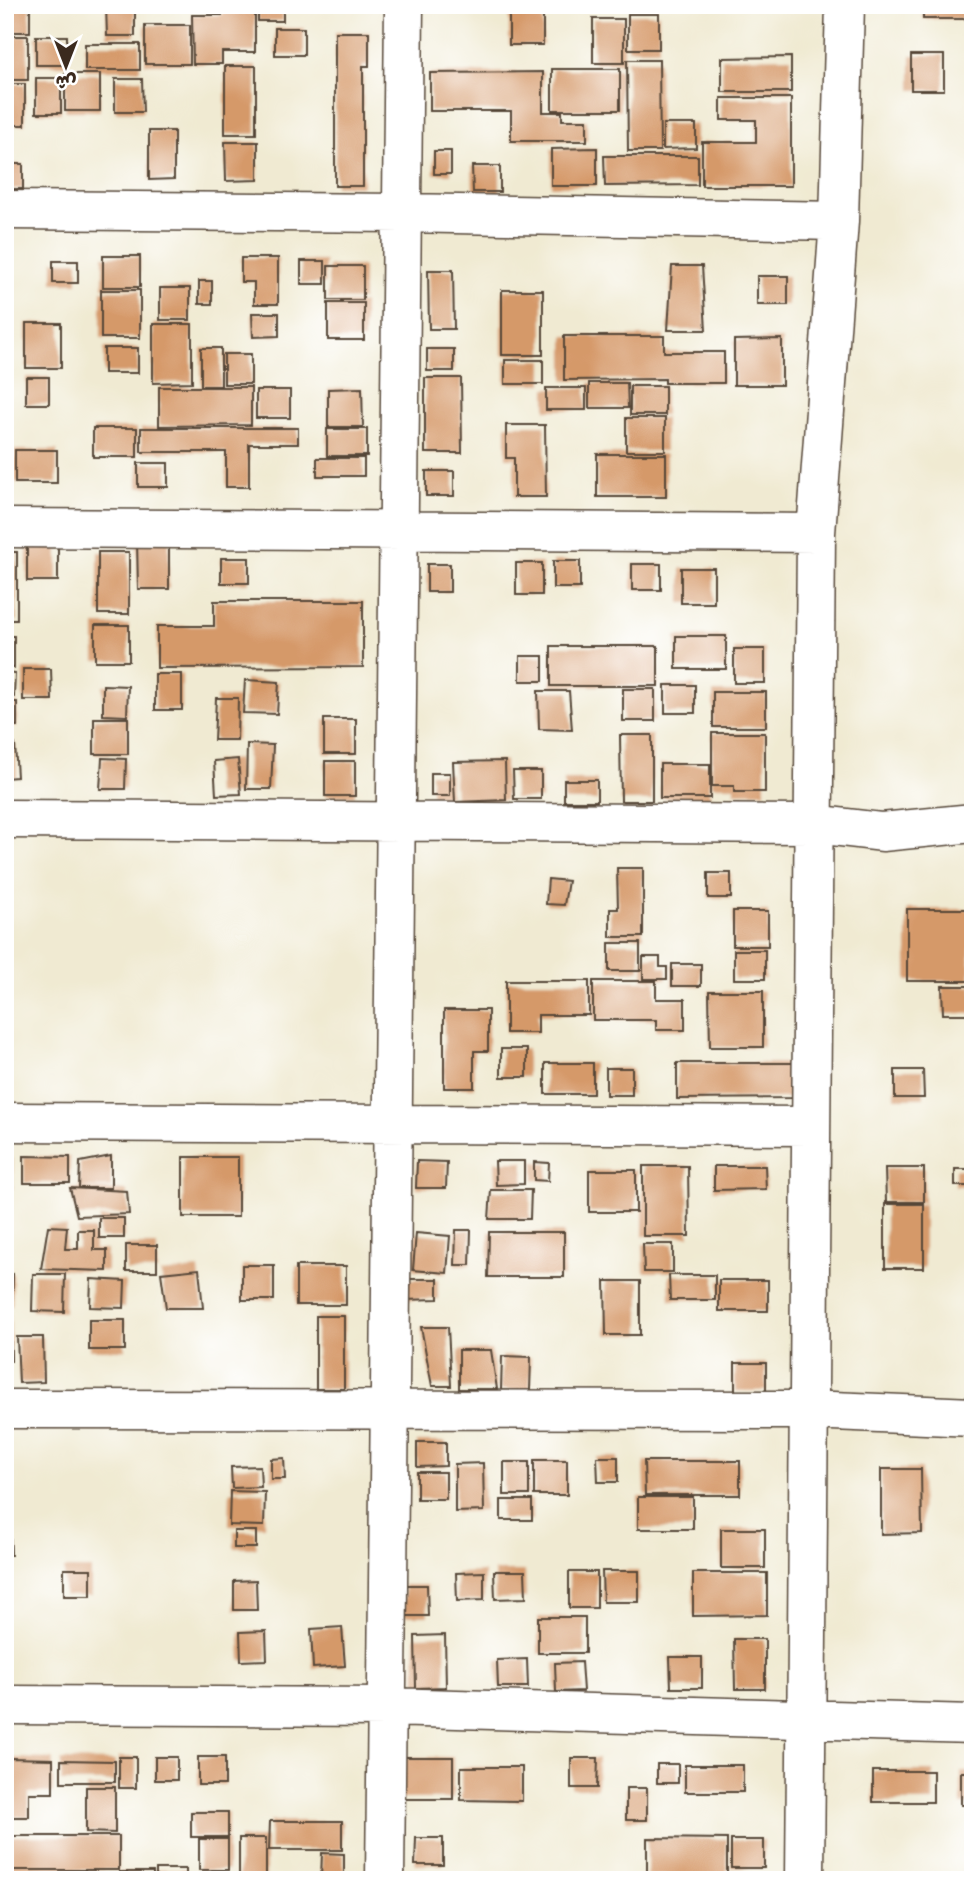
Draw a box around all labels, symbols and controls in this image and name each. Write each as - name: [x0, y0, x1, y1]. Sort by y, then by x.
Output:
- north arrow: [32, 32, 102, 102]
- text: ش: [55, 71, 76, 96]

